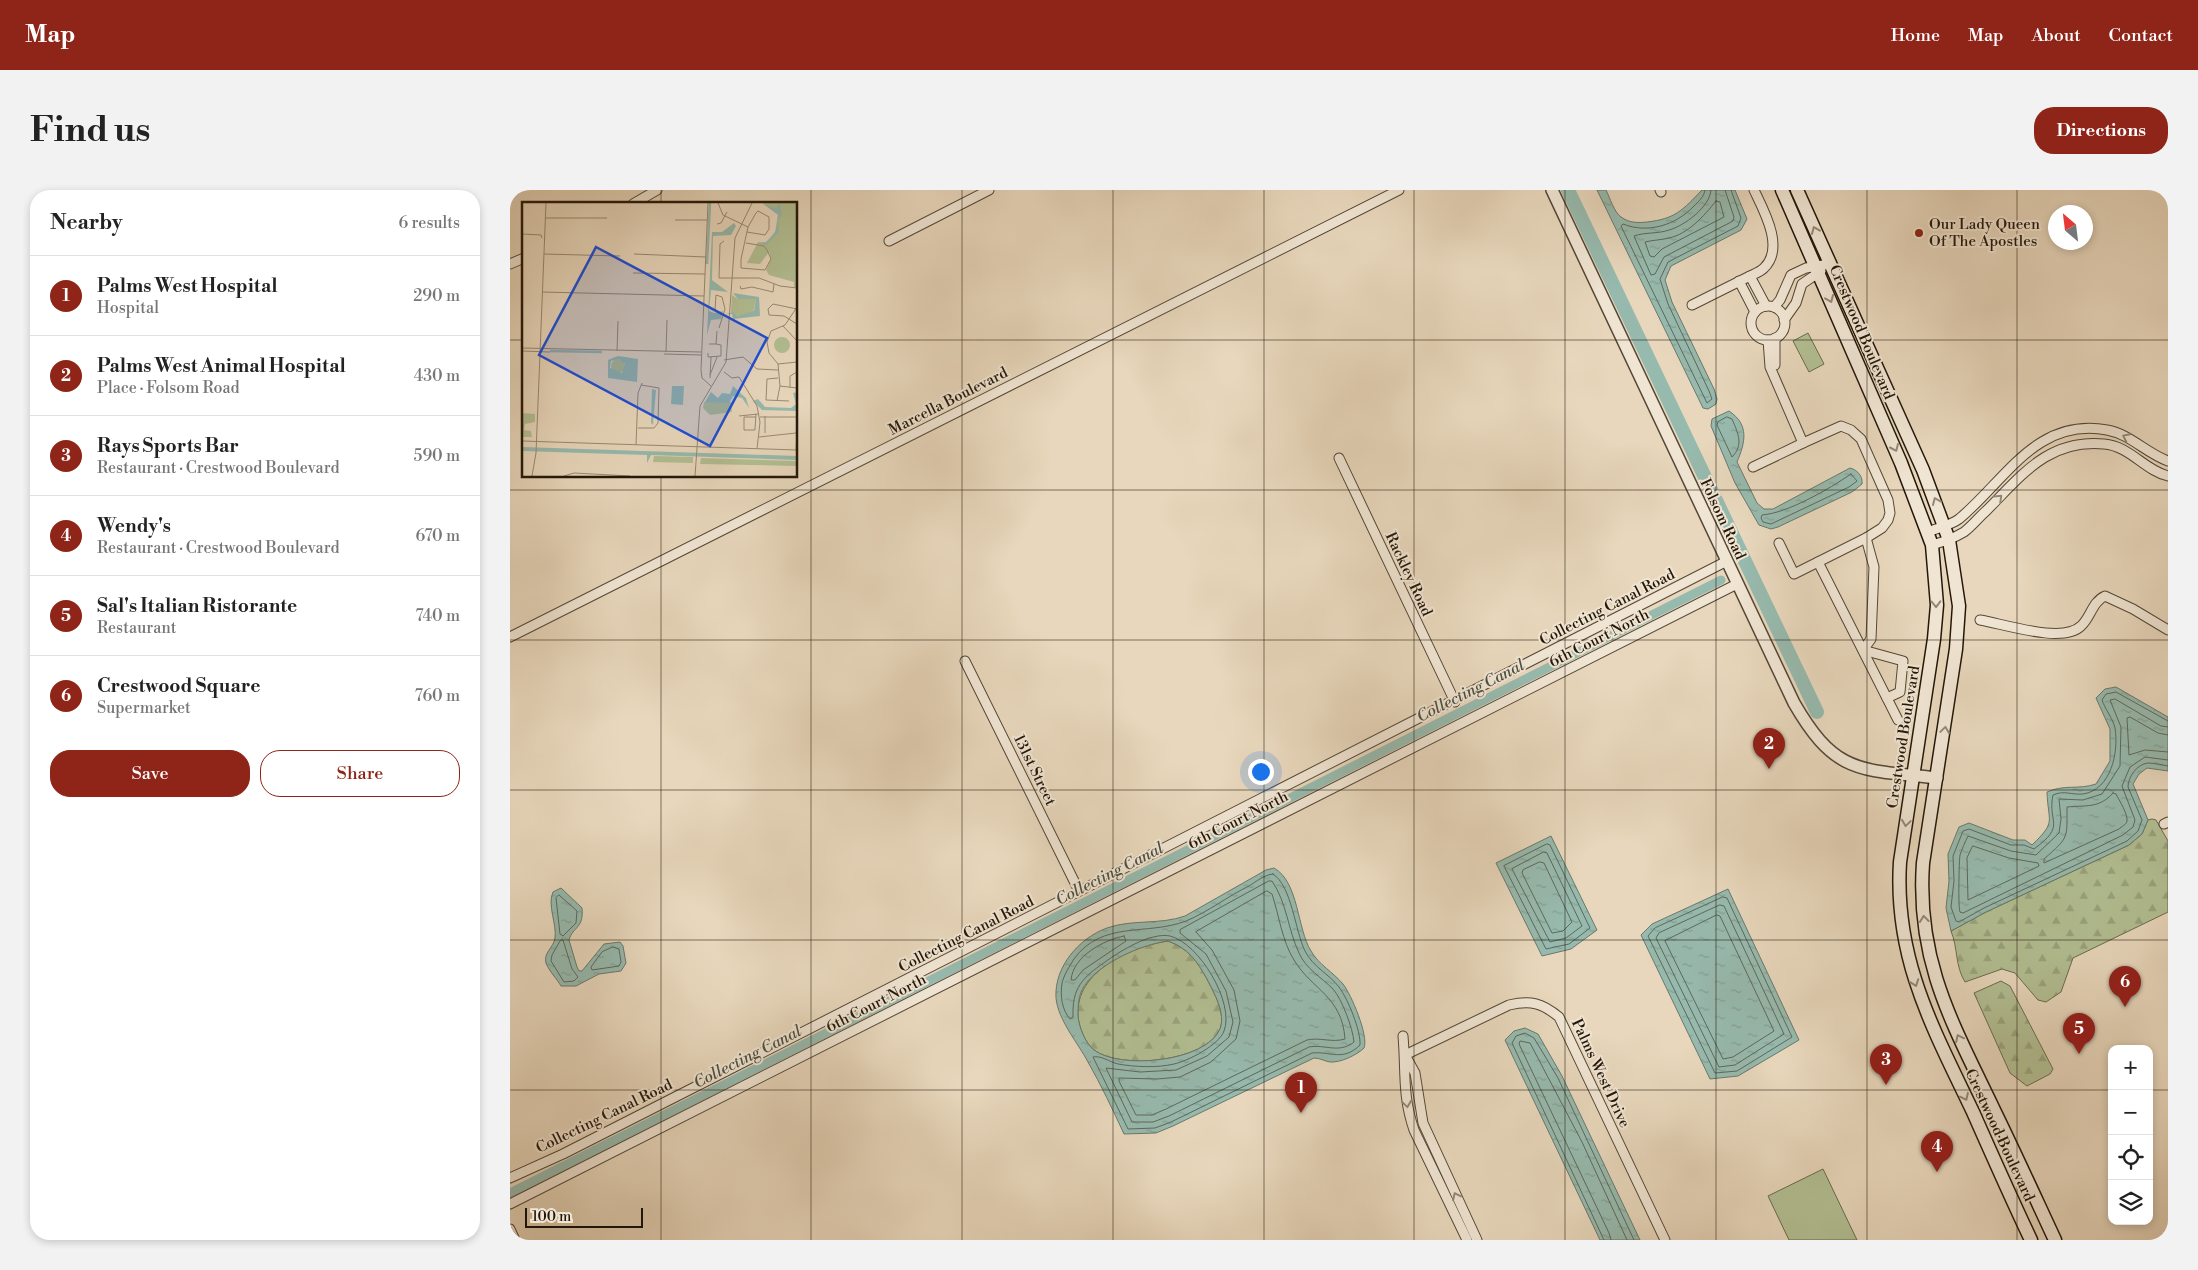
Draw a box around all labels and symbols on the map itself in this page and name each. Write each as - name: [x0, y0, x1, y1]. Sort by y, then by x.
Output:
- inset map: [522, 202, 798, 478]
- north arrow: [2048, 205, 2093, 250]
- place label: Our Lady Queen Of The Apostles: [1929, 215, 2040, 251]
- one-way arrow: [1810, 227, 1820, 235]
- marker: Our Lady Queen Of The Apostles: [1913, 227, 1925, 239]
- street label: Crestwood Boulevard: [1825, 262, 1899, 403]
- one-way arrow: [1823, 294, 1834, 303]
- street label: Marcella Boulevard: [885, 363, 1011, 440]
- one-way arrow: [2122, 433, 2131, 443]
- one-way arrow: [1888, 443, 1899, 452]
- street label: Folsom Road: [1695, 475, 1750, 563]
- one-way arrow: [1994, 494, 2003, 503]
- one-way arrow: [1932, 497, 1943, 506]
- street label: Rackley Road: [1381, 529, 1437, 620]
- street label: Collecting Canal Road: [1536, 565, 1679, 650]
- one-way arrow: [1931, 600, 1941, 608]
- street label: 6th Court North: [1546, 605, 1653, 672]
- water label: Collecting Canal: [1413, 655, 1529, 727]
- street label: Crestwood Boulevard: [1883, 664, 1924, 810]
- one-way arrow: [1939, 725, 1949, 734]
- pin: 2: [1753, 728, 1785, 769]
- street label: 131st Street: [1009, 732, 1060, 809]
- your location: [1248, 759, 1274, 785]
- street label: 6th Court North: [1185, 787, 1292, 854]
- one-way arrow: [1901, 819, 1911, 828]
- water label: Collecting Canal: [1052, 838, 1168, 910]
- street label: Collecting Canal Road: [895, 892, 1038, 977]
- one-way arrow: [1919, 915, 1930, 923]
- pin: 6: [2109, 966, 2141, 1007]
- street label: 6th Court North: [823, 970, 930, 1037]
- one-way arrow: [1909, 979, 1919, 987]
- pin: 5: [2063, 1013, 2095, 1054]
- street label: Palms West Drive: [1567, 1016, 1634, 1131]
- water label: Collecting Canal: [690, 1021, 806, 1093]
- one-way arrow: [1955, 1034, 1965, 1043]
- pin: 3: [1870, 1044, 1902, 1085]
- street label: Crestwood Boulevard: [1960, 1066, 2039, 1205]
- pin: 1: [1285, 1072, 1317, 1113]
- street label: Collecting Canal Road: [533, 1075, 676, 1158]
- one-way arrow: [1959, 1092, 1969, 1101]
- one-way arrow: [1401, 1100, 1412, 1108]
- pin: 4: [1921, 1131, 1953, 1172]
- one-way arrow: [1451, 1192, 1462, 1201]
- scale bar: [525, 1205, 642, 1228]

